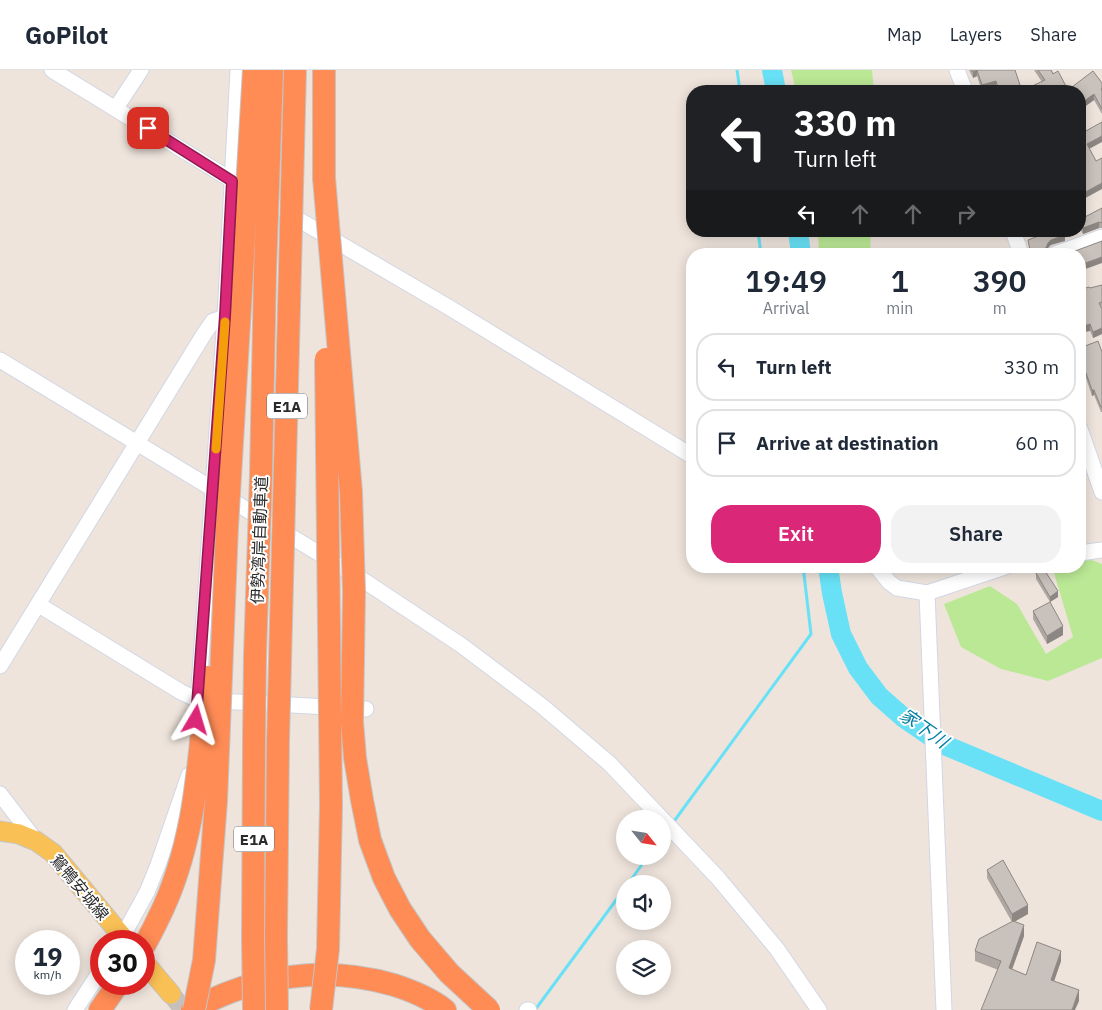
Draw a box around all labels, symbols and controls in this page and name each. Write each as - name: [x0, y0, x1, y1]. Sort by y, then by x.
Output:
- text: GoPilot: [25, 19, 108, 51]
- text: Map: [887, 23, 922, 46]
- text: Layers: [950, 23, 1002, 46]
- text: Share: [1030, 23, 1077, 46]
- text: 330 m: [794, 100, 897, 146]
- icon: left: [711, 105, 776, 170]
- pin: [127, 107, 169, 149]
- icon: arrive: [134, 114, 162, 142]
- text: Turn left: [794, 144, 877, 173]
- icon: left: [793, 200, 821, 228]
- icon: ahead: [846, 200, 874, 228]
- icon: ahead: [899, 200, 927, 228]
- icon: right: [952, 200, 980, 228]
- text: 19:49: [745, 261, 827, 300]
- text: 1: [891, 261, 909, 300]
- text: 390: [973, 261, 1027, 300]
- text: Arrival: [763, 298, 809, 318]
- text: min: [886, 298, 913, 318]
- text: m: [993, 298, 1007, 318]
- icon: left: [713, 353, 741, 381]
- text: Turn left: [756, 355, 832, 379]
- text: 330 m: [1004, 355, 1059, 379]
- road number: E1A: [267, 394, 307, 418]
- icon: arrive: [713, 429, 741, 457]
- text: Arrive at destination: [756, 431, 939, 455]
- text: 60 m: [1015, 431, 1059, 455]
- street label: 伊勢湾岸自動車道: [247, 476, 271, 604]
- button: Exit: [711, 505, 881, 563]
- button: Share: [891, 505, 1061, 563]
- position arrow: [169, 693, 221, 745]
- water label: 家下川: [895, 703, 954, 754]
- north arrow: [616, 810, 671, 865]
- map controls: [616, 810, 671, 995]
- road number: E1A: [234, 826, 274, 852]
- street label: 鴛鴨安城線: [47, 850, 113, 924]
- button: sound: [616, 875, 671, 930]
- speed limit sign: 30: [90, 930, 155, 995]
- text: 19: [32, 940, 63, 973]
- button: layers: [616, 940, 671, 995]
- text: km/h: [33, 967, 62, 982]

